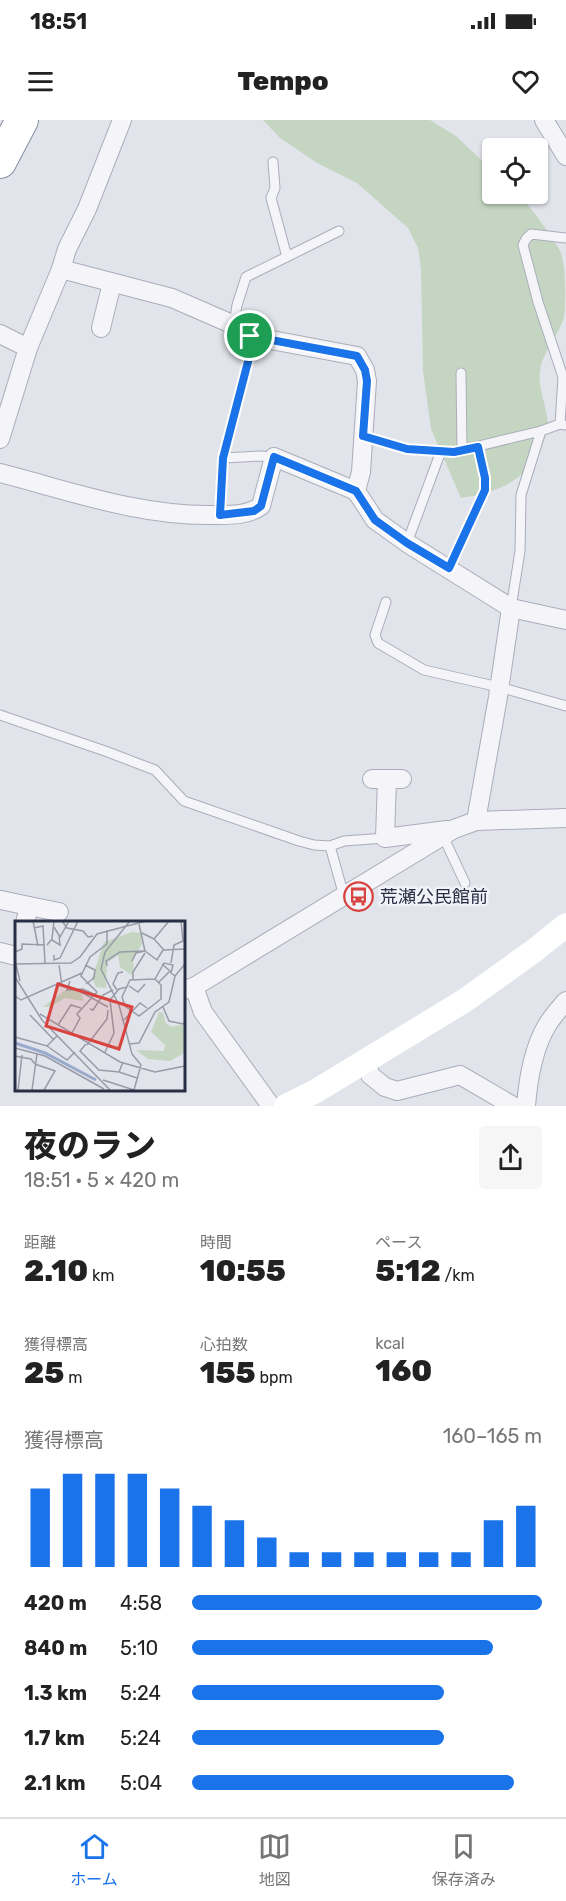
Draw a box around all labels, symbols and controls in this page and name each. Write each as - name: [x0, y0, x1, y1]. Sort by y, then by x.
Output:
- text: 18:51: [30, 8, 87, 35]
- icon: menu: [24, 65, 57, 98]
- text: Tempo: [237, 65, 329, 97]
- icon: heart: [509, 65, 542, 98]
- map controls: [482, 138, 548, 204]
- button: locate: [482, 138, 548, 204]
- pin: [224, 310, 275, 361]
- icon: arrive: [233, 319, 266, 352]
- bus stop icon: 荒瀬公民館前: [343, 881, 375, 913]
- place label: 荒瀬公民館前: [380, 886, 488, 908]
- inset map: [15, 921, 184, 1091]
- text: 夜のラン: [24, 1126, 156, 1165]
- button: share: [479, 1126, 542, 1189]
- text: 18:51 · 5 × 420 m: [24, 1168, 179, 1192]
- text: 距離: [24, 1233, 56, 1252]
- text: 時間: [200, 1233, 232, 1252]
- text: ペース: [375, 1233, 423, 1252]
- text: 2.10: [24, 1253, 88, 1289]
- text: 10:55: [200, 1253, 286, 1289]
- text: 5:12: [375, 1253, 441, 1289]
- text: km: [88, 1266, 115, 1285]
- text: /km: [441, 1266, 475, 1285]
- text: kcal: [375, 1334, 405, 1353]
- text: 獲得標高: [24, 1335, 88, 1354]
- text: 心拍数: [200, 1335, 248, 1354]
- text: 160: [375, 1353, 432, 1389]
- text: 25: [24, 1355, 64, 1391]
- text: 155: [200, 1355, 256, 1391]
- text: m: [64, 1368, 83, 1387]
- text: bpm: [256, 1368, 293, 1387]
- text: 160–165 m: [443, 1424, 542, 1448]
- text: 獲得標高: [24, 1428, 104, 1452]
- text: 420 m: [24, 1591, 87, 1615]
- text: 4:58: [120, 1591, 162, 1615]
- text: 840 m: [24, 1636, 87, 1660]
- text: 5:10: [120, 1636, 158, 1660]
- text: 1.3 km: [24, 1681, 87, 1705]
- text: 5:24: [120, 1681, 161, 1705]
- text: 1.7 km: [24, 1726, 85, 1750]
- text: 5:24: [120, 1726, 161, 1750]
- text: 2.1 km: [24, 1771, 86, 1795]
- text: 5:04: [120, 1771, 162, 1795]
- tab: ホーム: [70, 1830, 118, 1890]
- tab: 地図: [258, 1830, 291, 1890]
- tab: 保存済み: [432, 1830, 496, 1890]

